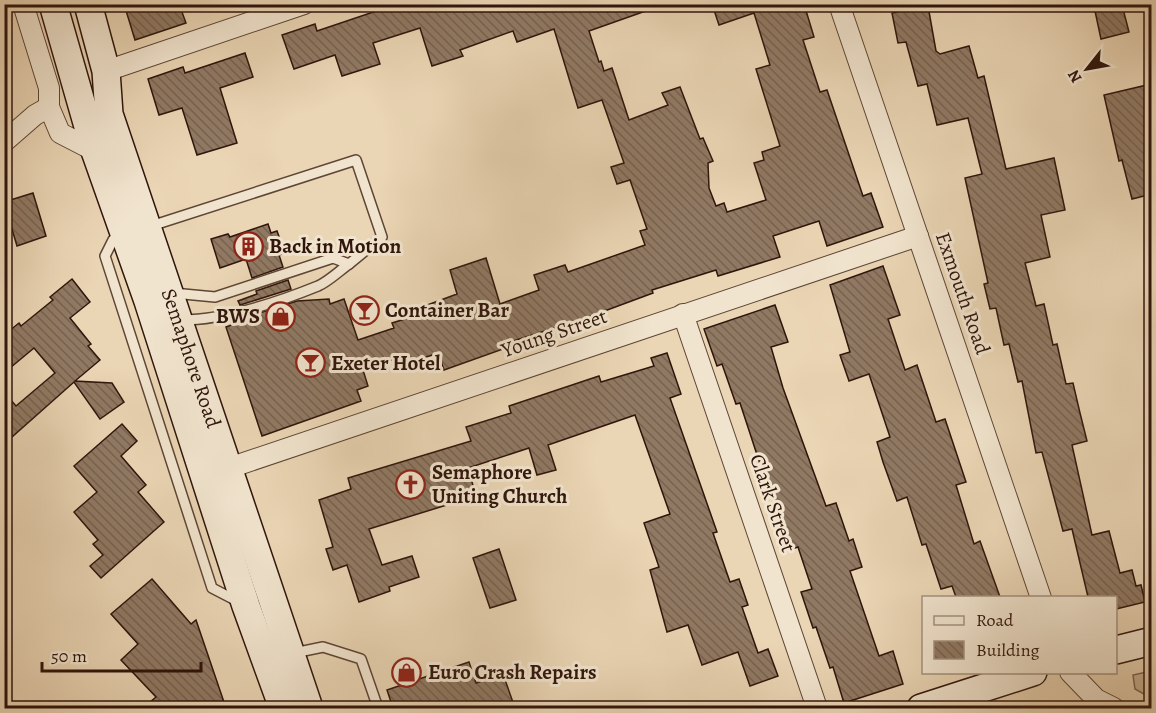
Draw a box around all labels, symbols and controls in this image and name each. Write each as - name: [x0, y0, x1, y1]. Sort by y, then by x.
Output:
- north arrow: [1057, 39, 1117, 99]
- text: N: [1062, 65, 1087, 87]
- street label: Exmouth Road: [929, 228, 997, 359]
- building icon: Back in Motion: [232, 230, 264, 262]
- place label: Back in Motion: [269, 232, 401, 260]
- street label: Semaphore Road: [155, 285, 228, 432]
- bar icon: Container Bar: [348, 294, 380, 326]
- place label: Container Bar: [385, 296, 510, 324]
- shop icon: BWS: [265, 300, 297, 332]
- place label: BWS: [216, 302, 260, 330]
- street label: Young Street: [496, 302, 611, 364]
- bar icon: Exeter Hotel: [294, 347, 326, 379]
- place label: Exeter Hotel: [331, 349, 441, 377]
- street label: Clark Street: [743, 450, 803, 556]
- place label: Semaphore Uniting Church: [432, 458, 567, 510]
- church icon: Semaphore Uniting Church: [395, 468, 427, 500]
- legend: [922, 596, 1117, 674]
- text: Road: [976, 608, 1014, 632]
- scale bar: [42, 635, 201, 673]
- text: Building: [976, 638, 1040, 662]
- text: 50 m: [51, 644, 87, 668]
- shop icon: Euro Crash Repairs: [391, 656, 423, 688]
- place label: Euro Crash Repairs: [428, 658, 597, 686]

